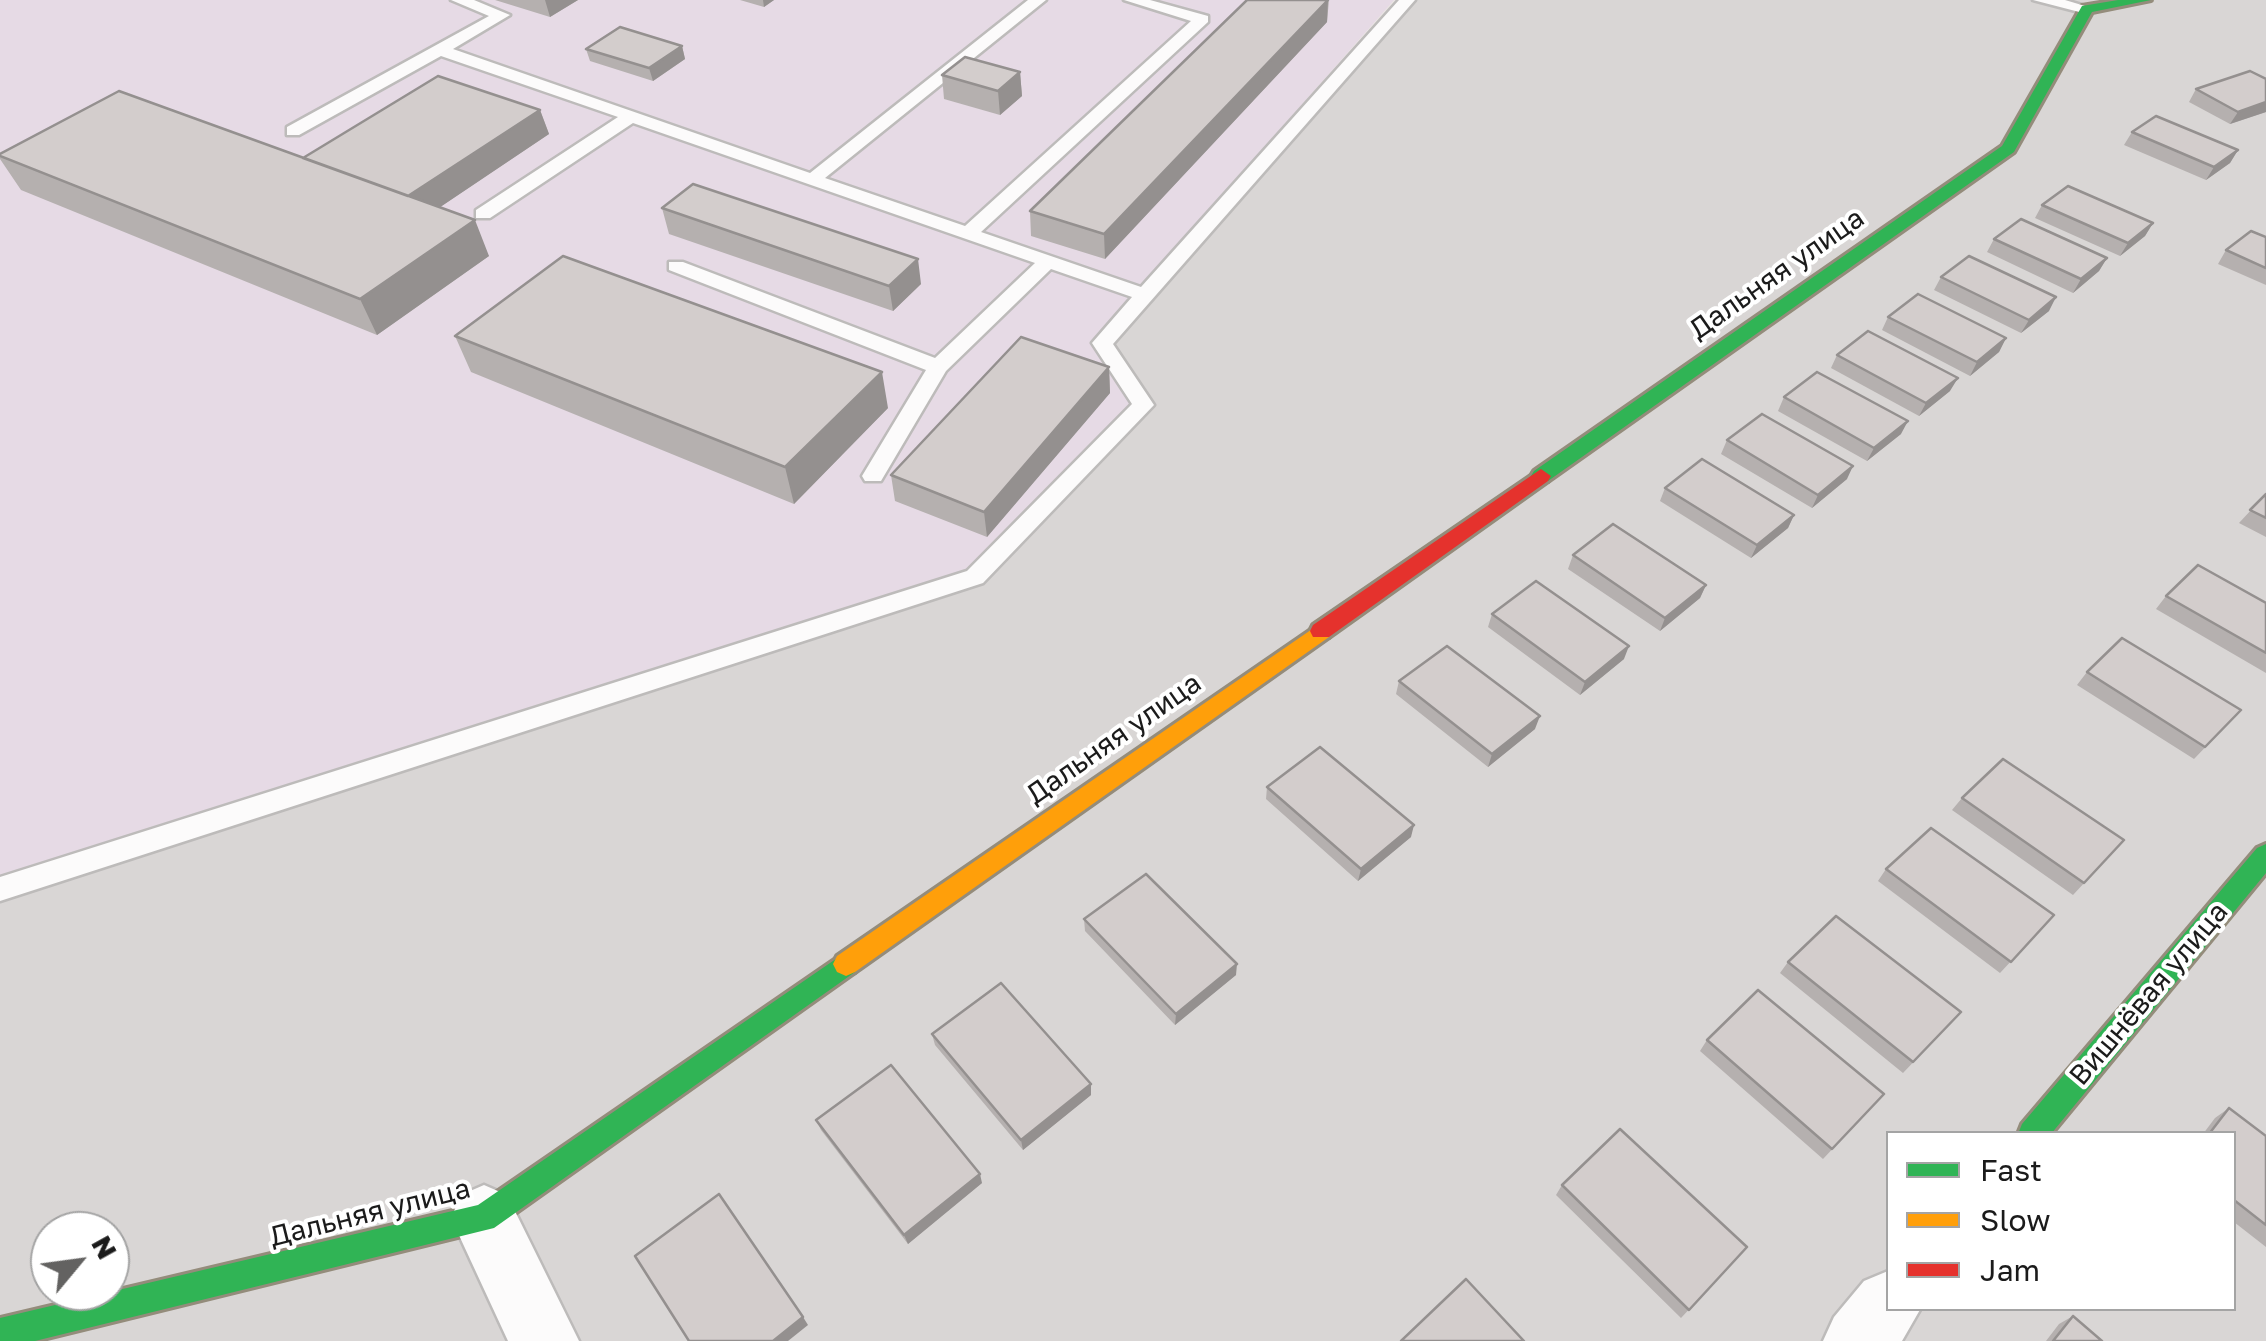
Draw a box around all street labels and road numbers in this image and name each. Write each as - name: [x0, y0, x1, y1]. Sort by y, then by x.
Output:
- street label: Дальняя улица: [1683, 201, 1871, 347]
- street label: Дальняя улица: [1020, 666, 1208, 812]
- street label: Вишнёвая улица: [2063, 896, 2235, 1092]
- street label: Дальняя улица: [266, 1172, 474, 1254]

